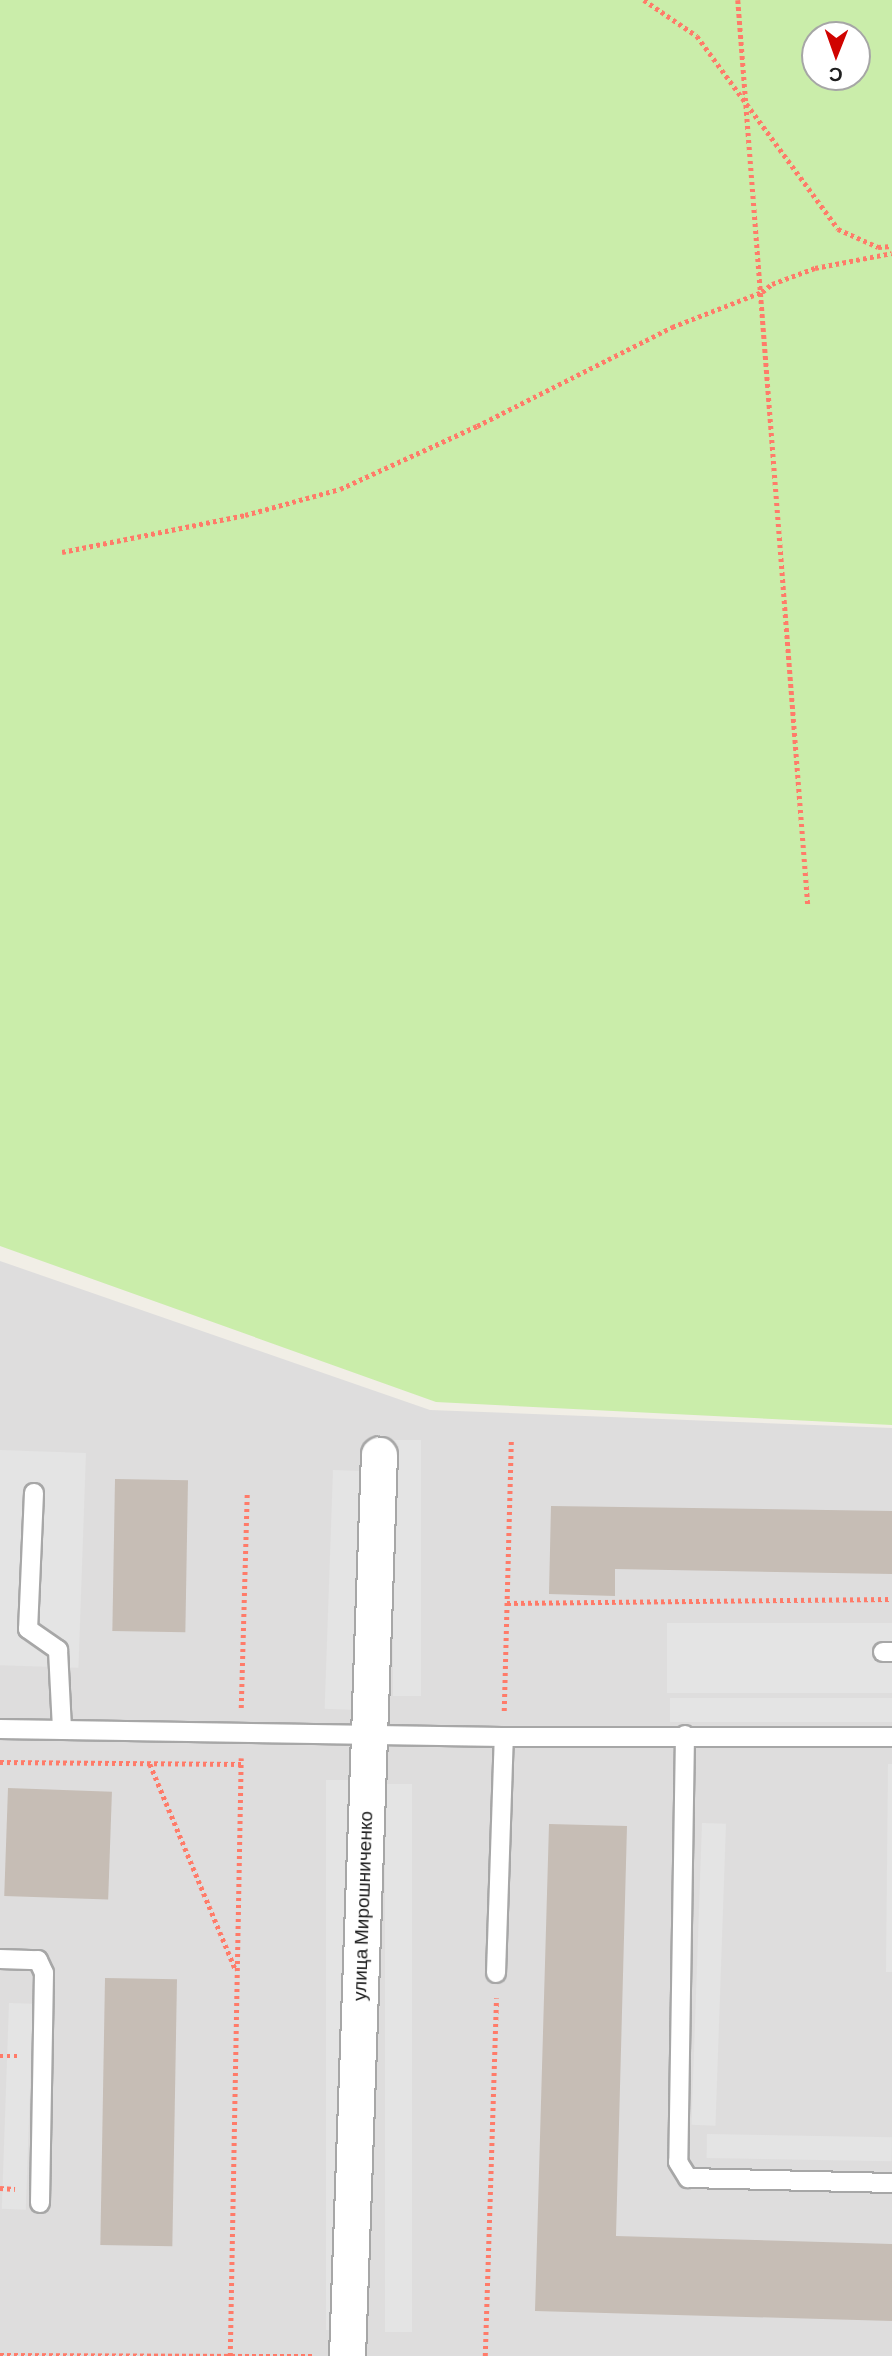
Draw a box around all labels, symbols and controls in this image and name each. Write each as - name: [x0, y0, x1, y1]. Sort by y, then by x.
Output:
- north arrow: [801, 21, 871, 91]
- text: С: [829, 64, 843, 87]
- street label: улица Мирошниченко: [347, 1811, 377, 2001]

